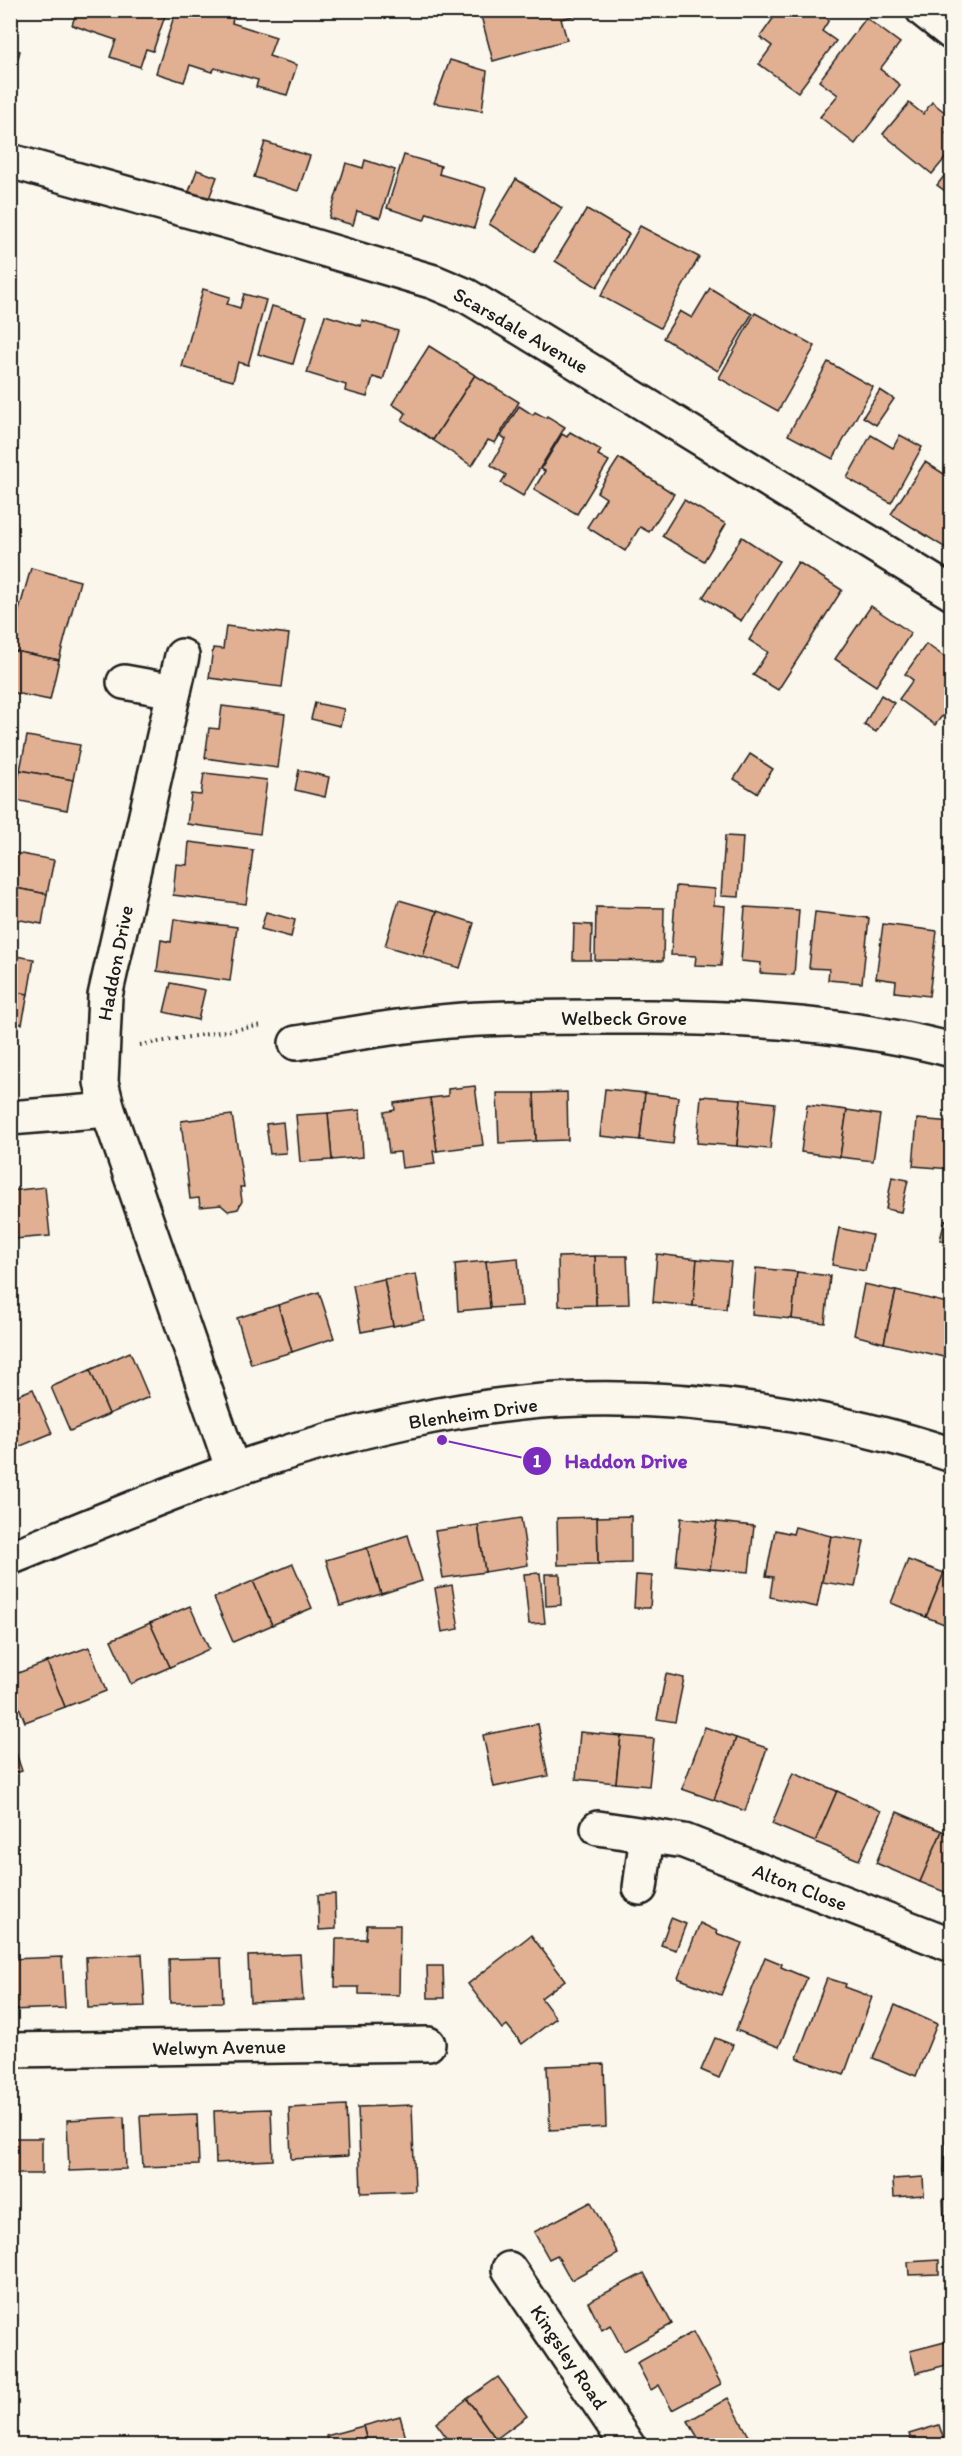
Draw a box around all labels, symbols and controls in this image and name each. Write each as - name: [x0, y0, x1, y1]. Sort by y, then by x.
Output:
- street label: Scarsdale Avenue: [449, 282, 593, 378]
- street label: Haddon Drive: [92, 903, 138, 1023]
- street label: Welbeck Grove: [561, 1006, 687, 1030]
- street label: Blenheim Drive: [407, 1392, 539, 1434]
- callout: Haddon Drive: [522, 1441, 699, 1480]
- text: Haddon Drive: [565, 1448, 687, 1473]
- text: 1: [533, 1450, 542, 1472]
- street label: Alton Close: [749, 1858, 851, 1916]
- street label: Welwyn Avenue: [152, 2034, 286, 2060]
- street label: Kingsley Road: [525, 2300, 613, 2414]

